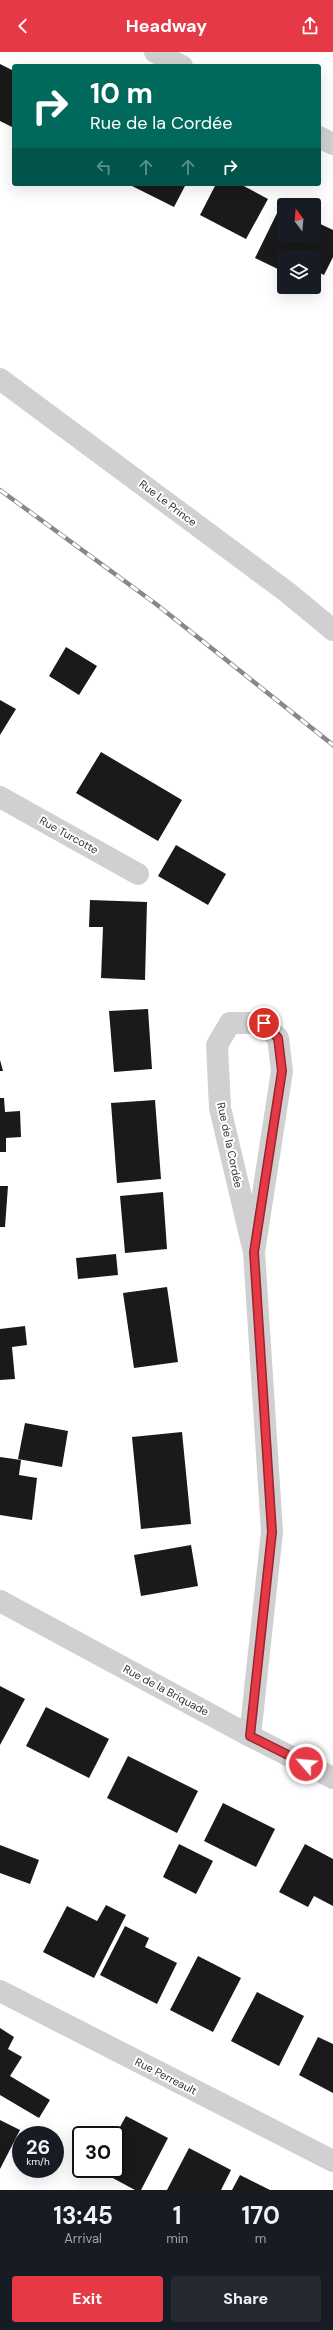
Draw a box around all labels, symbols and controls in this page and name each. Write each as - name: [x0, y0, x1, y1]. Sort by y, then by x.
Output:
- text: Headway: [126, 14, 207, 38]
- icon: back: [12, 15, 34, 37]
- icon: share: [299, 15, 321, 37]
- text: 10 m: [90, 75, 153, 112]
- icon: right: [24, 80, 76, 132]
- text: Rue de la Cordée: [90, 111, 233, 135]
- icon: left: [93, 156, 115, 178]
- icon: ahead: [135, 156, 157, 178]
- icon: ahead: [177, 156, 199, 178]
- icon: right: [219, 156, 241, 178]
- north arrow: [277, 198, 321, 242]
- map controls: [277, 198, 321, 294]
- button: layers: [277, 250, 321, 294]
- street label: Rue Le Prince: [136, 477, 200, 529]
- street label: Rue Turcotte: [37, 813, 101, 857]
- pin: [247, 1006, 281, 1040]
- icon: arrive: [253, 1012, 275, 1034]
- street label: Rue de la Cordée: [214, 1101, 246, 1189]
- street label: Rue de la Briquade: [121, 1661, 211, 1719]
- position arrow: [285, 1743, 327, 1785]
- street label: Rue Perreault: [133, 2054, 199, 2098]
- speed limit sign: 30: [72, 2126, 124, 2178]
- text: 26: [26, 2134, 50, 2160]
- text: km/h: [26, 2155, 50, 2168]
- text: 13:45: [53, 2200, 113, 2231]
- text: 1: [173, 2200, 182, 2231]
- text: 170: [241, 2200, 280, 2231]
- text: Arrival: [64, 2230, 102, 2247]
- text: min: [166, 2230, 188, 2247]
- text: m: [255, 2230, 266, 2247]
- button: Exit: [12, 2276, 163, 2322]
- button: Share: [171, 2276, 321, 2322]

